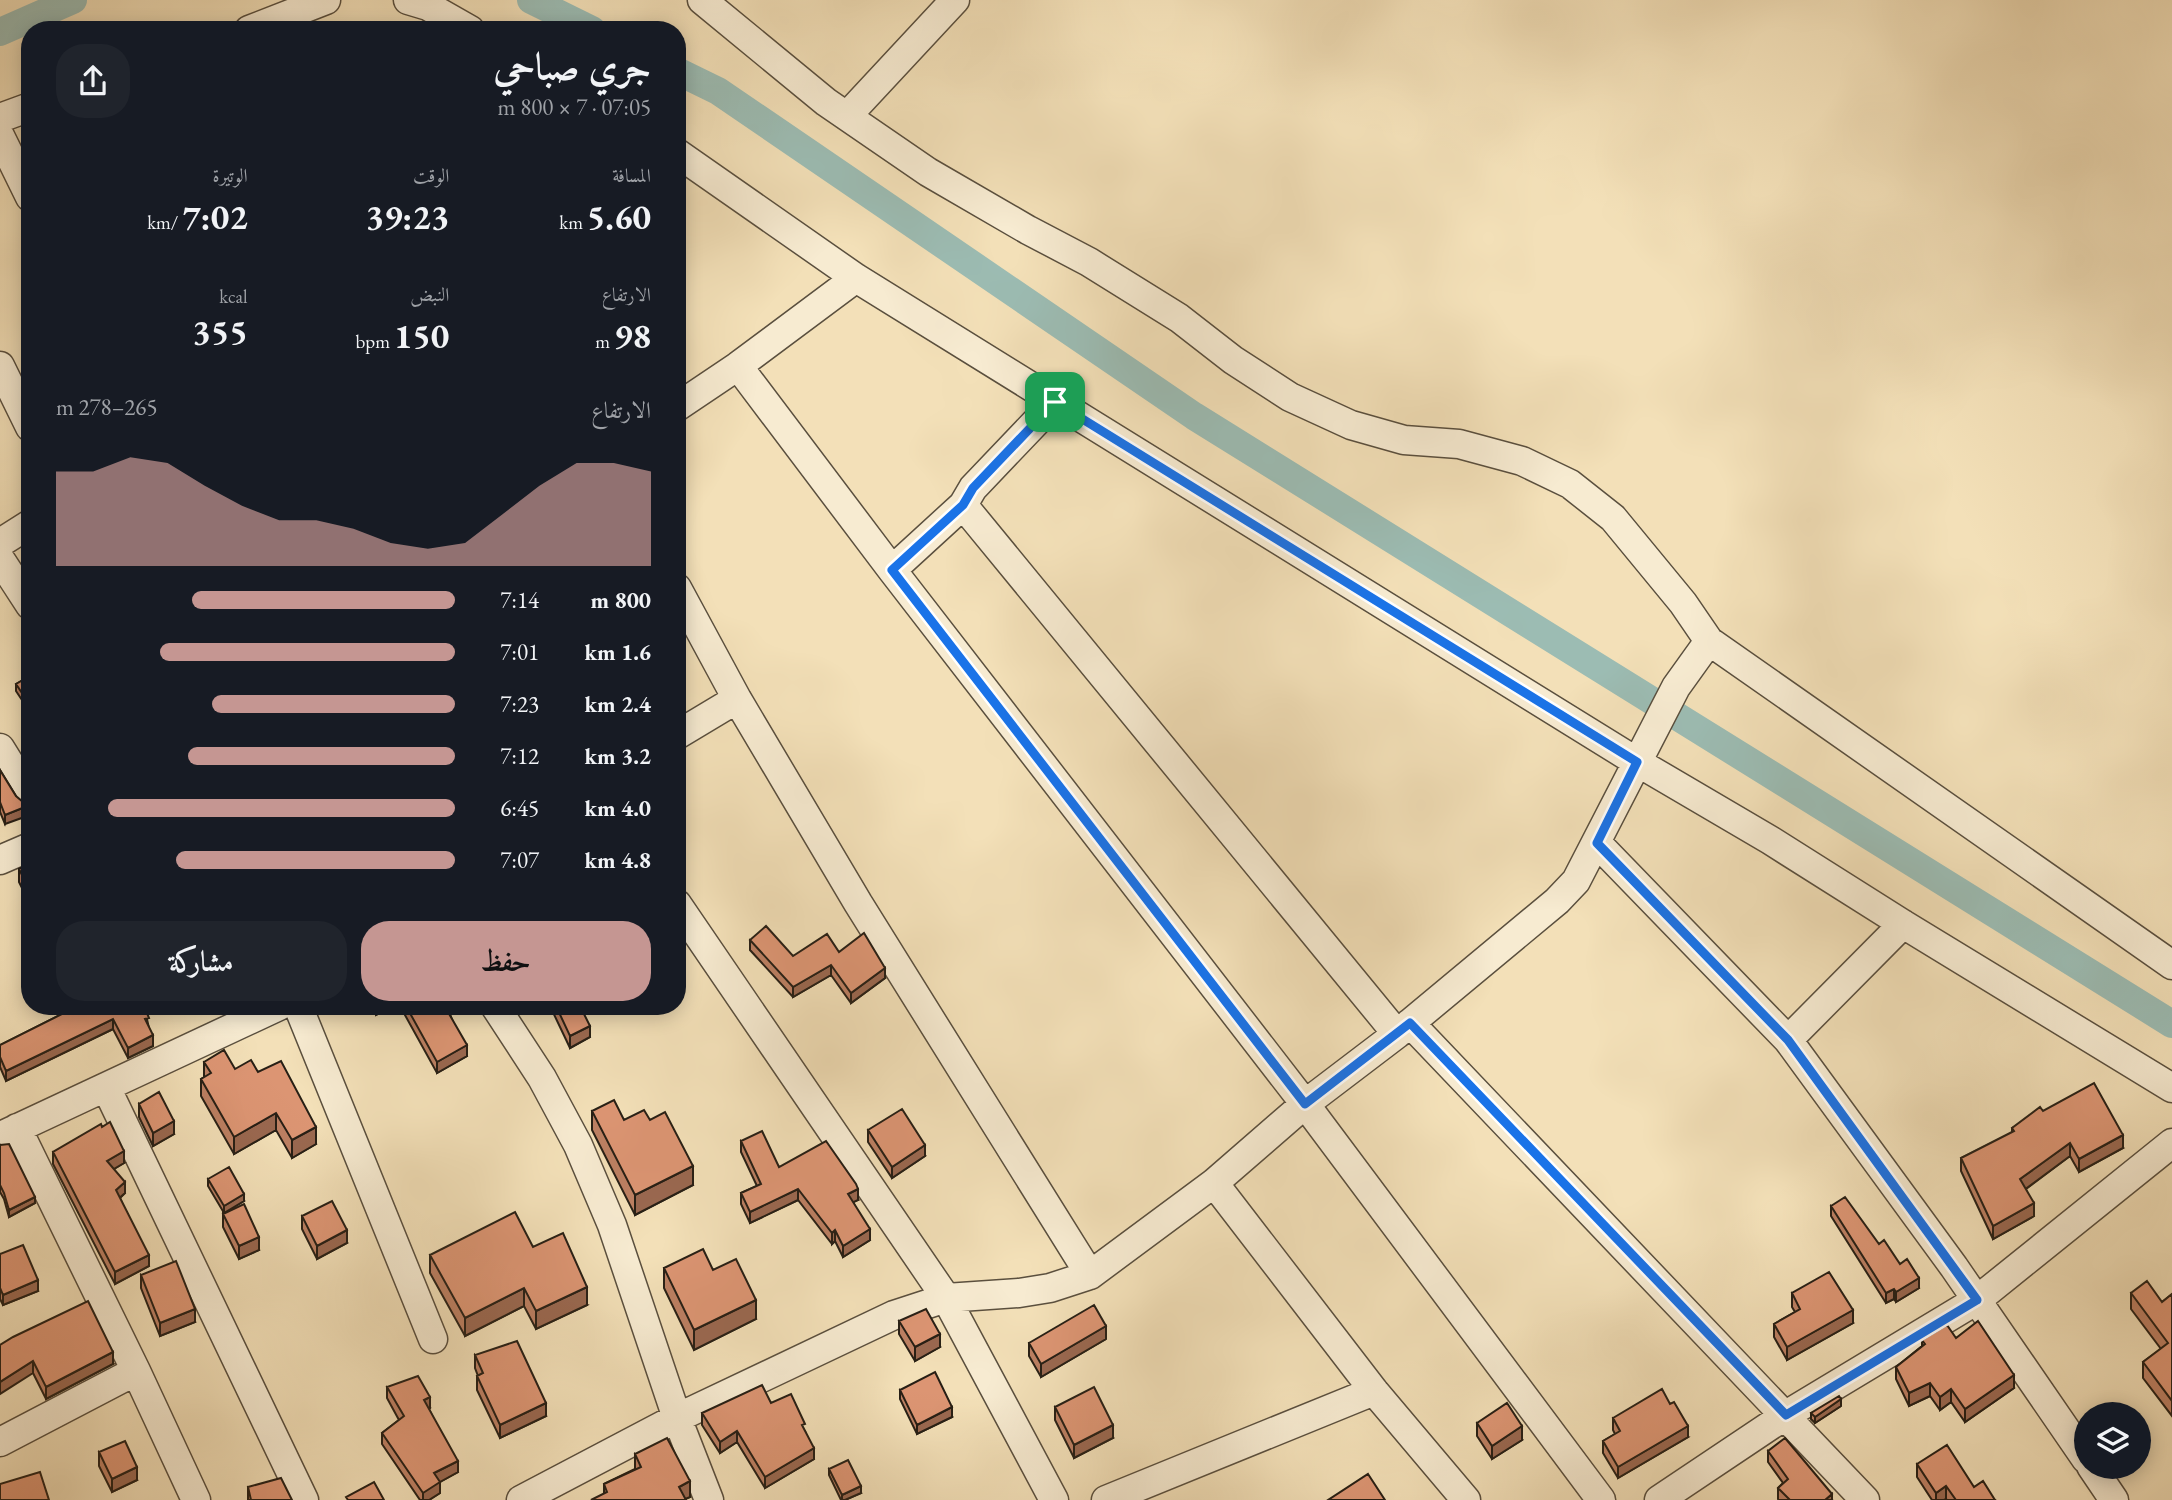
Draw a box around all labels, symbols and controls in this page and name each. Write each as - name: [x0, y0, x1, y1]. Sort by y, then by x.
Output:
- text: جري صباحي: [494, 41, 651, 90]
- button: share: [56, 44, 130, 118]
- text: 07:05 · 7 × 800 m: [498, 92, 651, 122]
- text: الوتيرة: [213, 163, 248, 188]
- text: الوقت: [413, 163, 449, 188]
- text: المسافة: [612, 163, 651, 188]
- text: 7:02: [182, 194, 248, 239]
- text: 39:23: [365, 194, 449, 239]
- text: 5.60: [587, 194, 651, 239]
- text: /km: [147, 210, 182, 235]
- text: km: [559, 210, 587, 235]
- text: النبض: [410, 282, 449, 307]
- text: الارتفاع: [602, 282, 651, 307]
- text: kcal: [219, 284, 248, 309]
- text: 355: [192, 309, 248, 354]
- text: 150: [394, 313, 449, 358]
- text: 98: [614, 313, 651, 358]
- text: bpm: [356, 329, 394, 354]
- text: m: [595, 329, 614, 354]
- pin: [1025, 372, 1085, 432]
- icon: arrive: [1036, 383, 1074, 421]
- text: 265–278 m: [56, 392, 157, 422]
- text: الارتفاع: [591, 395, 651, 425]
- text: 7:14: [500, 585, 539, 615]
- text: 800 m: [590, 585, 651, 615]
- text: 7:01: [500, 637, 539, 667]
- text: 1.6 km: [584, 637, 651, 667]
- text: 7:23: [500, 689, 539, 719]
- text: 2.4 km: [584, 689, 651, 719]
- text: 7:12: [500, 741, 539, 771]
- text: 3.2 km: [584, 741, 651, 771]
- text: 6:45: [500, 793, 539, 823]
- text: 4.0 km: [584, 793, 651, 823]
- text: 7:07: [500, 845, 539, 875]
- text: 4.8 km: [584, 845, 651, 875]
- button: مشاركة: [56, 921, 347, 1001]
- button: حفظ: [361, 921, 651, 1001]
- map controls: [2074, 1402, 2151, 1479]
- button: layers: [2074, 1402, 2151, 1479]

